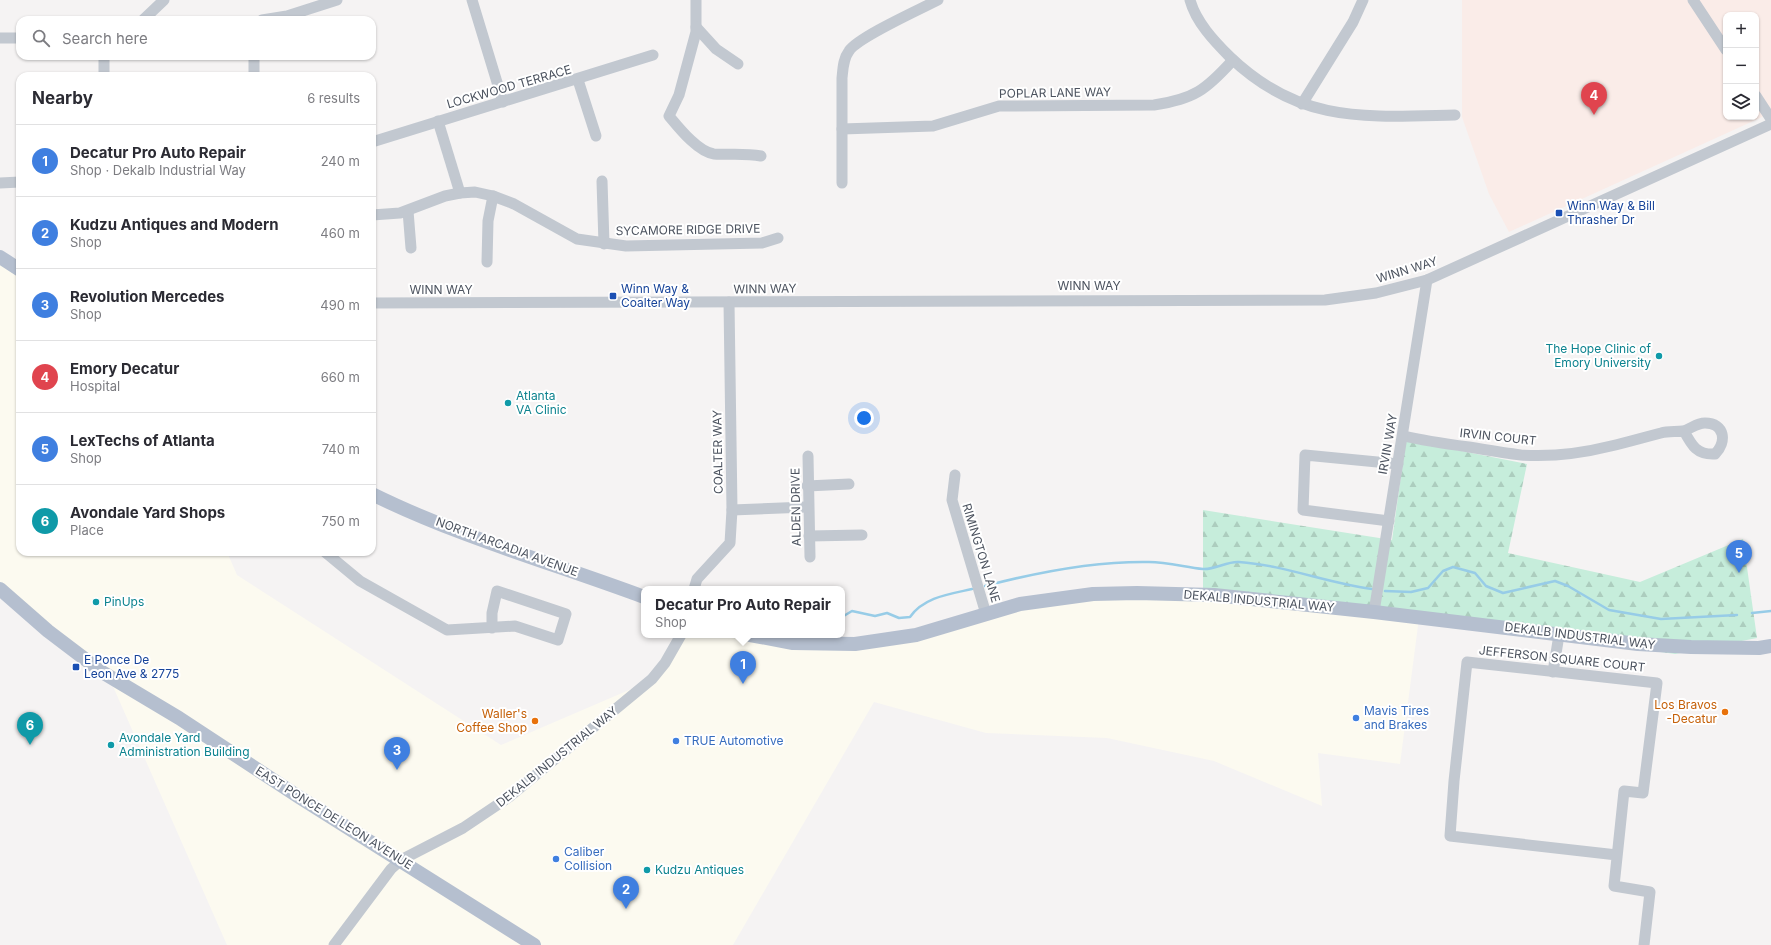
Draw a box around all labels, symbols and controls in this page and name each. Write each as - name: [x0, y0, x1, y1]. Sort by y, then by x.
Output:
- map controls: [1723, 12, 1759, 120]
- button: +: [1723, 12, 1759, 48]
- search box: [16, 16, 376, 60]
- icon: search: [30, 27, 52, 49]
- text: Search here: [62, 29, 148, 48]
- button: −: [1723, 48, 1759, 84]
- street label: LOCKWOOD TERRACE: [445, 62, 573, 111]
- pin: 4: [1581, 82, 1607, 115]
- street label: POPLAR LANE WAY: [999, 84, 1111, 101]
- button: layers: [1723, 84, 1759, 120]
- text: Nearby: [32, 88, 93, 108]
- text: 6 results: [307, 90, 360, 106]
- text: Decatur Pro Auto Repair: [70, 143, 246, 162]
- text: 1: [42, 153, 48, 169]
- text: 240 m: [321, 153, 360, 169]
- text: Shop · Dekalb Industrial Way: [70, 162, 246, 178]
- place label: Winn Way & Bill Thrasher Dr: [1567, 198, 1655, 227]
- marker: Winn Way & Bill Thrasher Dr: [1554, 208, 1564, 218]
- text: Kudzu Antiques and Modern: [70, 215, 279, 234]
- street label: SYCAMORE RIDGE DRIVE: [615, 221, 761, 238]
- text: 2: [41, 225, 49, 241]
- text: 460 m: [320, 225, 360, 241]
- text: Shop: [70, 234, 102, 250]
- street label: WINN WAY: [1374, 253, 1439, 286]
- street label: WINN WAY: [1057, 278, 1121, 293]
- street label: WINN WAY: [733, 280, 797, 297]
- place label: Winn Way & Coalter Way: [621, 281, 690, 310]
- street label: WINN WAY: [409, 282, 473, 297]
- text: Revolution Mercedes: [70, 287, 225, 306]
- marker: Winn Way & Coalter Way: [608, 291, 618, 301]
- text: 3: [41, 297, 49, 313]
- text: 490 m: [320, 297, 360, 313]
- text: Shop: [70, 306, 102, 322]
- place label: The Hope Clinic of Emory University: [1546, 341, 1652, 370]
- marker: The Hope Clinic of Emory University: [1654, 351, 1664, 361]
- text: Emory Decatur: [70, 359, 179, 378]
- text: 4: [41, 369, 49, 385]
- text: 660 m: [321, 369, 360, 385]
- text: Hospital: [70, 378, 120, 394]
- place label: Atlanta VA Clinic: [516, 388, 567, 417]
- marker: Atlanta VA Clinic: [503, 398, 513, 408]
- your location: [854, 408, 874, 428]
- street label: COALTER WAY: [709, 410, 726, 494]
- street label: IRVIN WAY: [1375, 412, 1400, 475]
- street label: IRVIN COURT: [1459, 425, 1537, 448]
- text: LexTechs of Atlanta: [70, 431, 215, 450]
- text: 5: [41, 441, 49, 457]
- text: 740 m: [322, 441, 360, 457]
- text: Shop: [70, 450, 102, 466]
- street label: ALDEN DRIVE: [787, 468, 804, 546]
- street label: RIMINGTON LANE: [959, 501, 1004, 604]
- text: Avondale Yard Shops: [70, 503, 225, 522]
- text: 6: [41, 513, 49, 529]
- text: 750 m: [322, 513, 360, 529]
- street label: NORTH ARCADIA AVENUE: [434, 514, 580, 579]
- text: Place: [70, 522, 104, 538]
- pin: 5: [1726, 540, 1752, 573]
- popup: [641, 586, 845, 638]
- street label: DEKALB INDUSTRIAL WAY: [1183, 586, 1335, 615]
- place label: PinUps: [104, 594, 144, 609]
- text: Decatur Pro Auto Repair: [655, 595, 831, 614]
- marker: PinUps: [91, 597, 101, 607]
- text: Shop: [655, 614, 687, 630]
- street label: DEKALB INDUSTRIAL WAY: [1504, 619, 1656, 652]
- street label: JEFFERSON SQUARE COURT: [1478, 642, 1646, 675]
- pin: 1: [730, 651, 756, 684]
- place label: E Ponce De Leon Ave & 2775: [84, 652, 179, 681]
- marker: E Ponce De Leon Ave & 2775: [71, 662, 81, 672]
- place label: Los Bravos -Decatur: [1654, 697, 1717, 726]
- street label: DEKALB INDUSTRIAL WAY: [493, 703, 620, 810]
- place label: Mavis Tires and Brakes: [1364, 703, 1429, 732]
- place label: Waller's Coffee Shop: [456, 706, 527, 735]
- marker: Los Bravos -Decatur: [1720, 707, 1730, 717]
- pin: 6: [17, 712, 43, 745]
- marker: Mavis Tires and Brakes: [1351, 713, 1361, 723]
- marker: Waller's Coffee Shop: [530, 716, 540, 726]
- place label: Avondale Yard Administration Building: [119, 730, 250, 759]
- place label: TRUE Automotive: [684, 733, 783, 748]
- marker: TRUE Automotive: [671, 736, 681, 746]
- pin: 3: [384, 737, 410, 770]
- marker: Avondale Yard Administration Building: [106, 740, 116, 750]
- street label: EAST PONCE DE LEON AVENUE: [253, 763, 416, 872]
- place label: Caliber Collision: [564, 844, 612, 873]
- marker: Caliber Collision: [551, 854, 561, 864]
- place label: Kudzu Antiques: [655, 862, 744, 877]
- marker: Kudzu Antiques: [642, 865, 652, 875]
- pin: 2: [613, 876, 639, 909]

